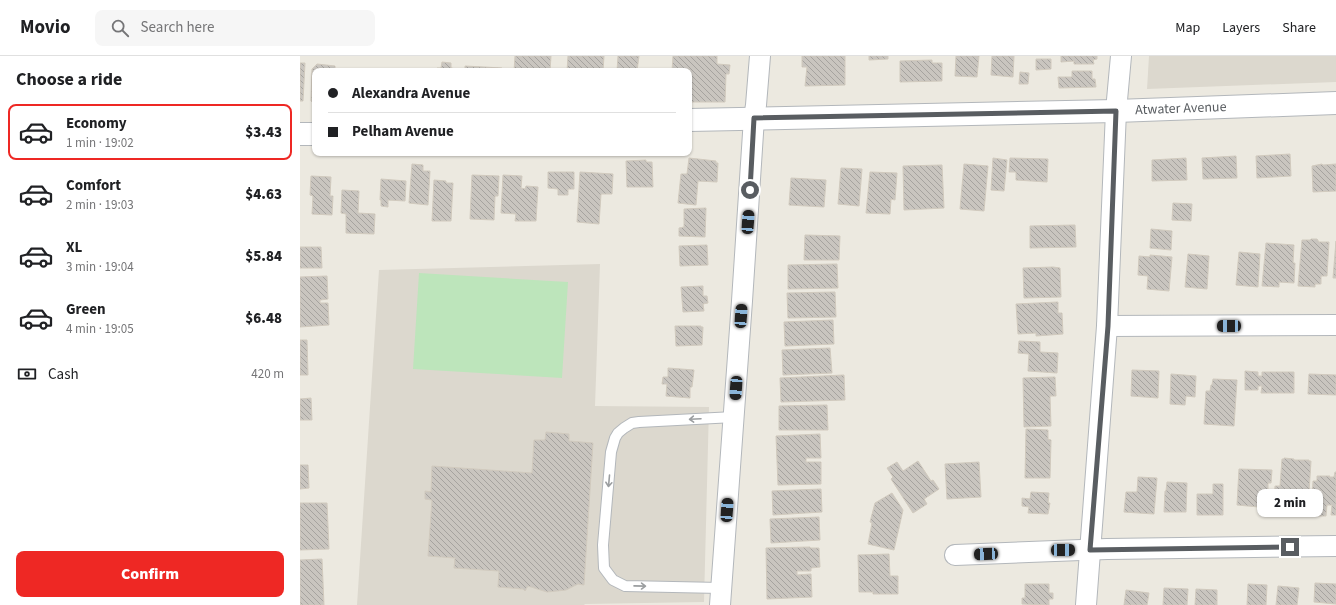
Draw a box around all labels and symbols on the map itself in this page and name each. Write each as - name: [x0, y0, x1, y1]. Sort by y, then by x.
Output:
- street label: Atwater Avenue: [1135, 97, 1227, 120]
- route start: [741, 181, 759, 199]
- car: [741, 210, 755, 234]
- car: [734, 304, 748, 328]
- car: [1217, 320, 1241, 332]
- car: [729, 376, 743, 400]
- one-way arrow: [689, 415, 702, 422]
- one-way arrow: [605, 474, 612, 487]
- callout: 2 min: [1257, 489, 1323, 517]
- car: [720, 498, 734, 522]
- route end: [1281, 538, 1299, 556]
- car: [1051, 544, 1075, 556]
- car: [974, 547, 998, 561]
- one-way arrow: [633, 582, 646, 590]

